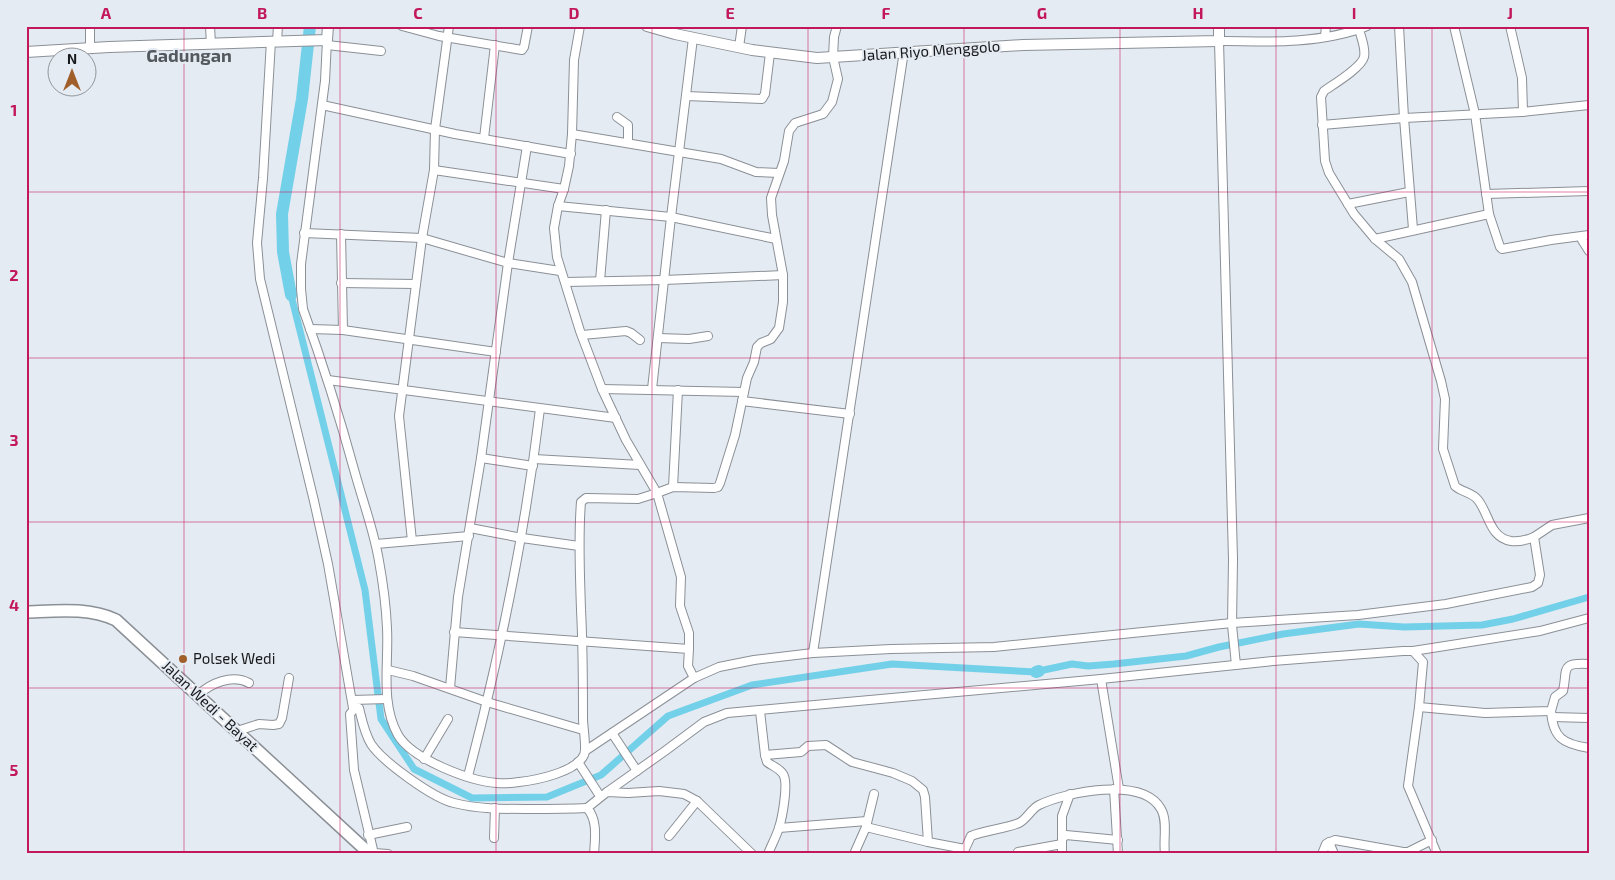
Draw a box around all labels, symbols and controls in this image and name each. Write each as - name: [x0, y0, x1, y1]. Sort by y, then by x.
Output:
- text: A: [101, 3, 112, 22]
- text: B: [257, 3, 267, 22]
- text: C: [413, 3, 423, 22]
- text: D: [569, 3, 580, 22]
- text: E: [725, 3, 735, 22]
- text: F: [882, 3, 891, 22]
- text: G: [1037, 3, 1047, 22]
- text: H: [1192, 3, 1204, 22]
- text: I: [1352, 3, 1356, 22]
- text: J: [1507, 3, 1513, 22]
- street label: Jalan Riyo Menggolo: [861, 36, 1001, 64]
- district label: Gadungan: [146, 44, 232, 66]
- north arrow: [48, 48, 98, 98]
- text: N: [67, 50, 77, 67]
- text: 1: [11, 100, 17, 119]
- text: 2: [9, 265, 19, 284]
- text: 3: [9, 430, 19, 449]
- text: 4: [9, 595, 19, 614]
- place label: Polsek Wedi: [193, 649, 275, 667]
- marker: Polsek Wedi: [177, 653, 189, 665]
- street label: Jalan Wedi - Bayat: [159, 656, 263, 755]
- text: 5: [10, 760, 19, 779]

